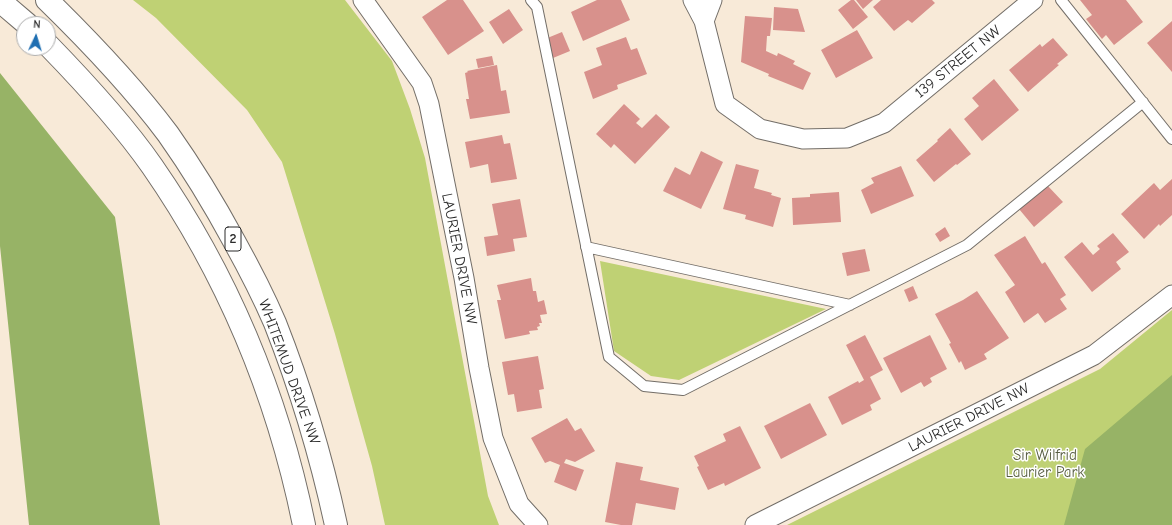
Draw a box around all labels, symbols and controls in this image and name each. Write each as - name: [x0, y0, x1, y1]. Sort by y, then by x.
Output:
- north arrow: [16, 16, 56, 56]
- text: N: [33, 18, 41, 31]
- street label: 139 STREET NW: [911, 22, 1005, 102]
- street label: LAURIER DRIVE NW: [437, 192, 481, 326]
- road number: 2: [225, 227, 241, 251]
- street label: WHITEMUD DRIVE NW: [254, 297, 324, 447]
- street label: LAURIER DRIVE NW: [905, 380, 1033, 456]
- park label: Sir Wilfrid Laurier Park: [1005, 447, 1085, 482]

